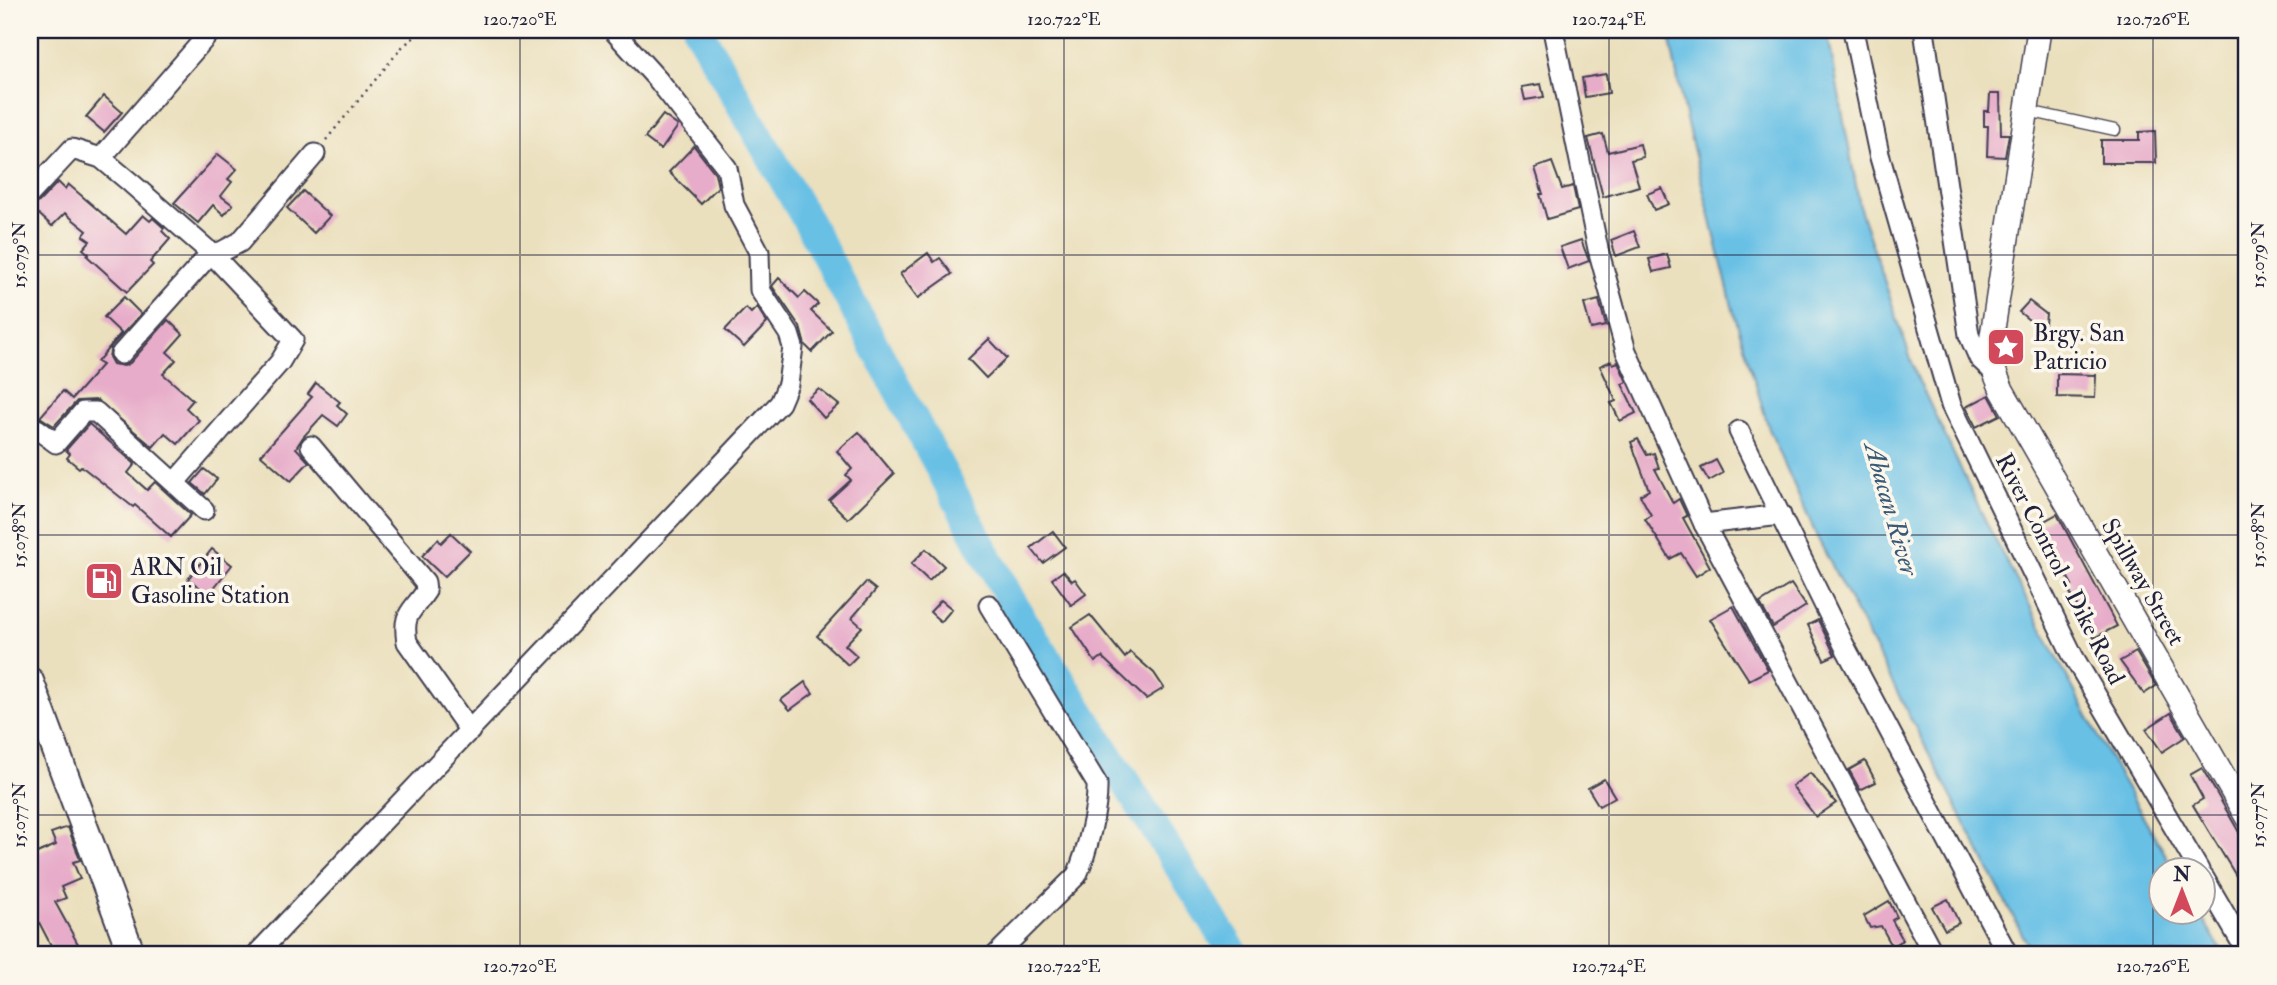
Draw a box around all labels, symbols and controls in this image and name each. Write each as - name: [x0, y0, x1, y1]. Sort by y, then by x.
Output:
- text: 120.720°E: [483, 8, 557, 31]
- text: 120.722°E: [1027, 8, 1101, 31]
- text: 120.724°E: [1572, 8, 1646, 31]
- text: 120.726°E: [2116, 8, 2190, 31]
- text: 15.079°N: [8, 222, 31, 288]
- text: 15.079°N: [2247, 222, 2270, 288]
- place label: Brgy. San Patricio: [2033, 318, 2125, 377]
- place icon: Brgy. San Patricio: [1985, 326, 2027, 368]
- water label: Abacan River: [1856, 436, 1926, 581]
- street label: River Control - Dike Road: [1988, 448, 2132, 690]
- text: 15.078°N: [8, 502, 31, 568]
- text: 15.078°N: [2247, 502, 2270, 568]
- street label: Spillway Street: [2094, 513, 2192, 651]
- place label: ARN Oil Gasoline Station: [130, 552, 290, 611]
- fuel station icon: ARN Oil Gasoline Station: [83, 560, 125, 602]
- text: 15.077°N: [8, 782, 31, 848]
- text: 15.077°N: [2247, 782, 2270, 848]
- north arrow: [2148, 856, 2218, 926]
- text: N: [2172, 863, 2191, 887]
- text: 120.720°E: [483, 955, 557, 978]
- text: 120.722°E: [1027, 955, 1101, 978]
- text: 120.724°E: [1572, 955, 1646, 978]
- text: 120.726°E: [2116, 955, 2190, 978]

